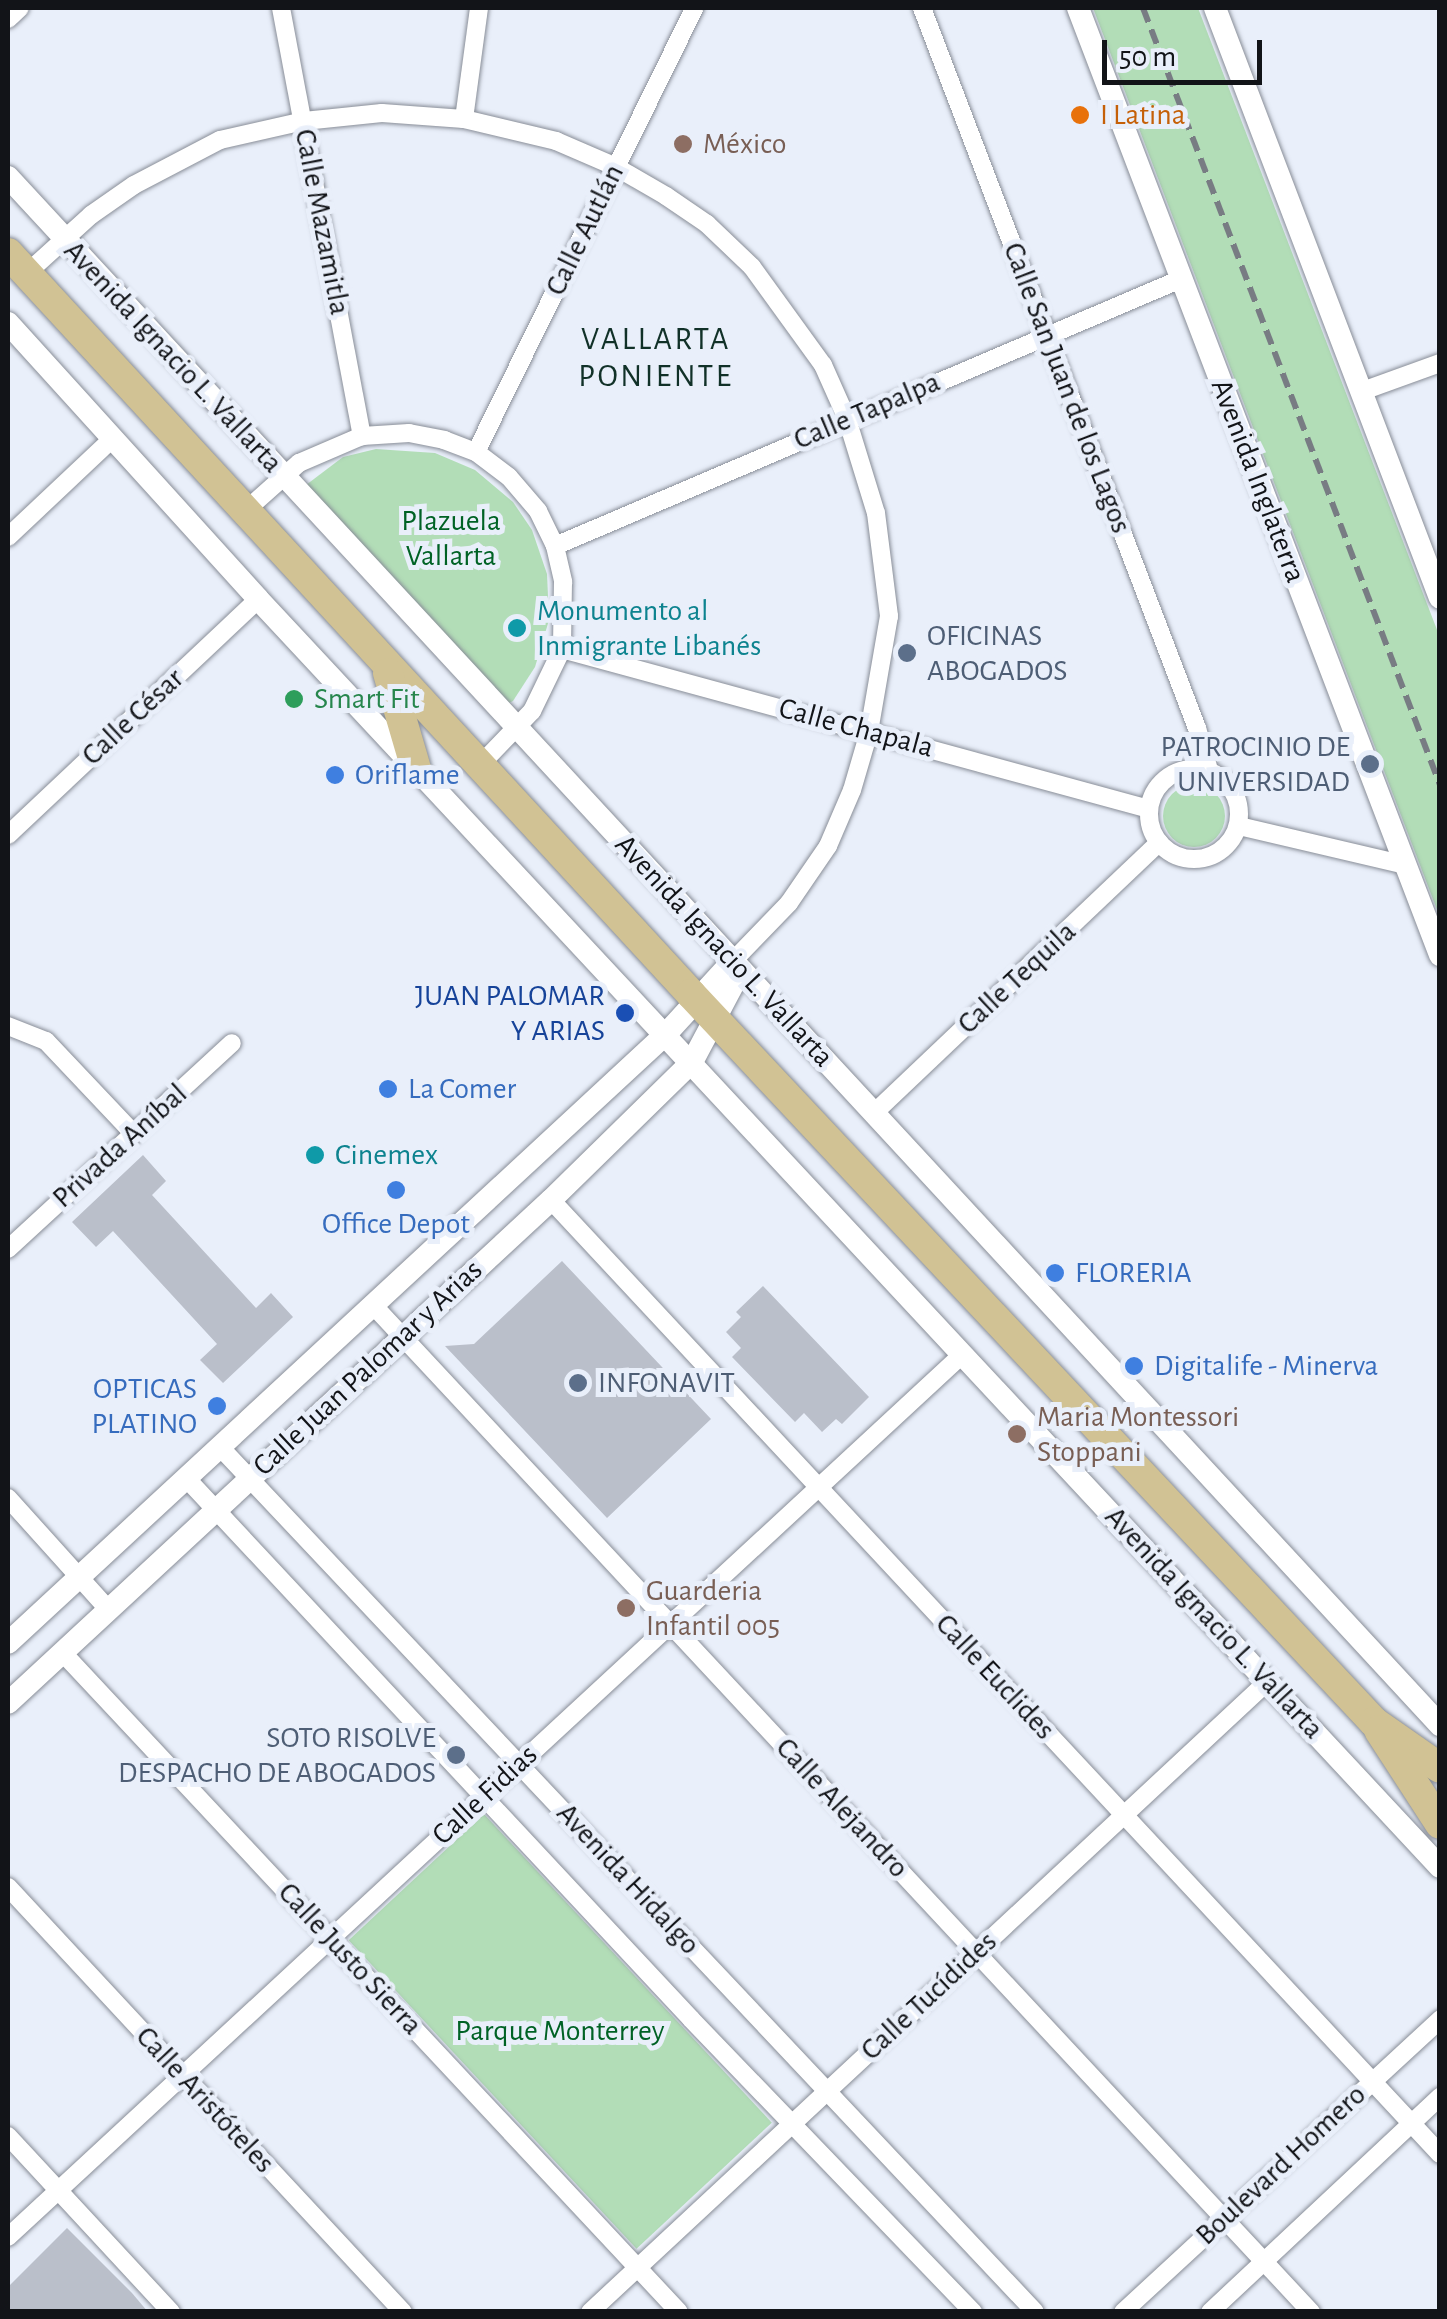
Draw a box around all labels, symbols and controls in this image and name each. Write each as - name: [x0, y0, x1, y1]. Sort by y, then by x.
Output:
- scale bar: [1107, 20, 1267, 82]
- text: 50 m: [1119, 42, 1176, 72]
- place label: I Latina: [1100, 97, 1185, 133]
- marker: I Latina: [1069, 104, 1091, 126]
- street label: Calle Mazamitla: [286, 126, 358, 318]
- place label: México: [703, 126, 786, 162]
- marker: México: [672, 133, 694, 155]
- street label: Calle Autlán: [538, 159, 632, 301]
- street label: Avenida Ignacio L. Vallarta: [56, 233, 290, 481]
- street label: Calle San Juan de los Lagos: [995, 238, 1139, 538]
- district label: VALLARTA PONIENTE: [578, 321, 734, 396]
- street label: Calle Tapalpa: [788, 364, 946, 458]
- street label: Avenida Inglaterra: [1203, 374, 1313, 588]
- park label: Plazuela Vallarta: [401, 503, 501, 574]
- place label: Monumento al Inmigrante Libanés: [537, 593, 761, 664]
- marker: Monumento al Inmigrante Libanés: [506, 617, 528, 639]
- place label: OFICINAS ABOGADOS: [927, 618, 1067, 688]
- marker: OFICINAS ABOGADOS: [896, 642, 918, 664]
- street label: Calle César: [75, 661, 191, 773]
- place label: Smart Fit: [314, 681, 419, 717]
- marker: Smart Fit: [283, 688, 305, 710]
- street label: Calle Chapala: [775, 690, 937, 766]
- place label: PATROCINIO DE UNIVERSIDAD: [1161, 729, 1350, 800]
- marker: PATROCINIO DE UNIVERSIDAD: [1359, 753, 1381, 775]
- place label: Oriflame: [355, 757, 459, 793]
- marker: Oriflame: [324, 764, 346, 786]
- street label: Avenida Ignacio L. Vallarta: [607, 827, 841, 1075]
- street label: Calle Tequila: [950, 914, 1084, 1042]
- place label: JUAN PALOMAR Y ARIAS: [415, 978, 605, 1048]
- marker: JUAN PALOMAR Y ARIAS: [614, 1002, 636, 1024]
- place label: La Comer: [408, 1071, 516, 1107]
- street label: Privada Aníbal: [45, 1076, 195, 1216]
- marker: La Comer: [377, 1078, 399, 1100]
- place label: Cinemex: [335, 1137, 438, 1173]
- marker: Cinemex: [304, 1144, 326, 1166]
- marker: Office Depot: [385, 1179, 407, 1201]
- place label: Office Depot: [322, 1206, 470, 1242]
- street label: Calle Juan Palomar y Arias: [246, 1252, 490, 1484]
- place label: FLORERIA: [1075, 1255, 1192, 1291]
- marker: FLORERIA: [1044, 1262, 1066, 1284]
- place label: Digitalife - Minerva: [1154, 1348, 1378, 1384]
- marker: Digitalife - Minerva: [1123, 1355, 1145, 1377]
- place label: INFONAVIT: [598, 1365, 735, 1401]
- place label: OPTICAS PLATINO: [91, 1371, 197, 1442]
- marker: INFONAVIT: [567, 1372, 589, 1394]
- marker: OPTICAS PLATINO: [206, 1395, 228, 1417]
- place label: Maria Montessori Stoppani: [1037, 1399, 1239, 1470]
- marker: Maria Montessori Stoppani: [1006, 1423, 1028, 1445]
- street label: Avenida Ignacio L. Vallarta: [1097, 1499, 1331, 1747]
- place label: Guarderia Infantil 005: [646, 1573, 780, 1644]
- marker: Guarderia Infantil 005: [615, 1597, 637, 1619]
- street label: Calle Euclides: [928, 1607, 1062, 1747]
- place label: SOTO RISOLVE DESPACHO DE ABOGADOS: [118, 1720, 436, 1790]
- street label: Calle Alejandro: [768, 1730, 916, 1886]
- street label: Calle Fidias: [425, 1737, 545, 1853]
- marker: SOTO RISOLVE DESPACHO DE ABOGADOS: [445, 1744, 467, 1766]
- street label: Avenida Hidalgo: [549, 1796, 707, 1962]
- street label: Calle Justo Sierra: [270, 1875, 430, 2043]
- street label: Calle Tucídides: [854, 1924, 1004, 2068]
- park label: Parque Monterrey: [455, 2013, 665, 2049]
- street label: Calle Aristóteles: [128, 2019, 282, 2181]
- street label: Boulevard Homero: [1188, 2077, 1374, 2253]

